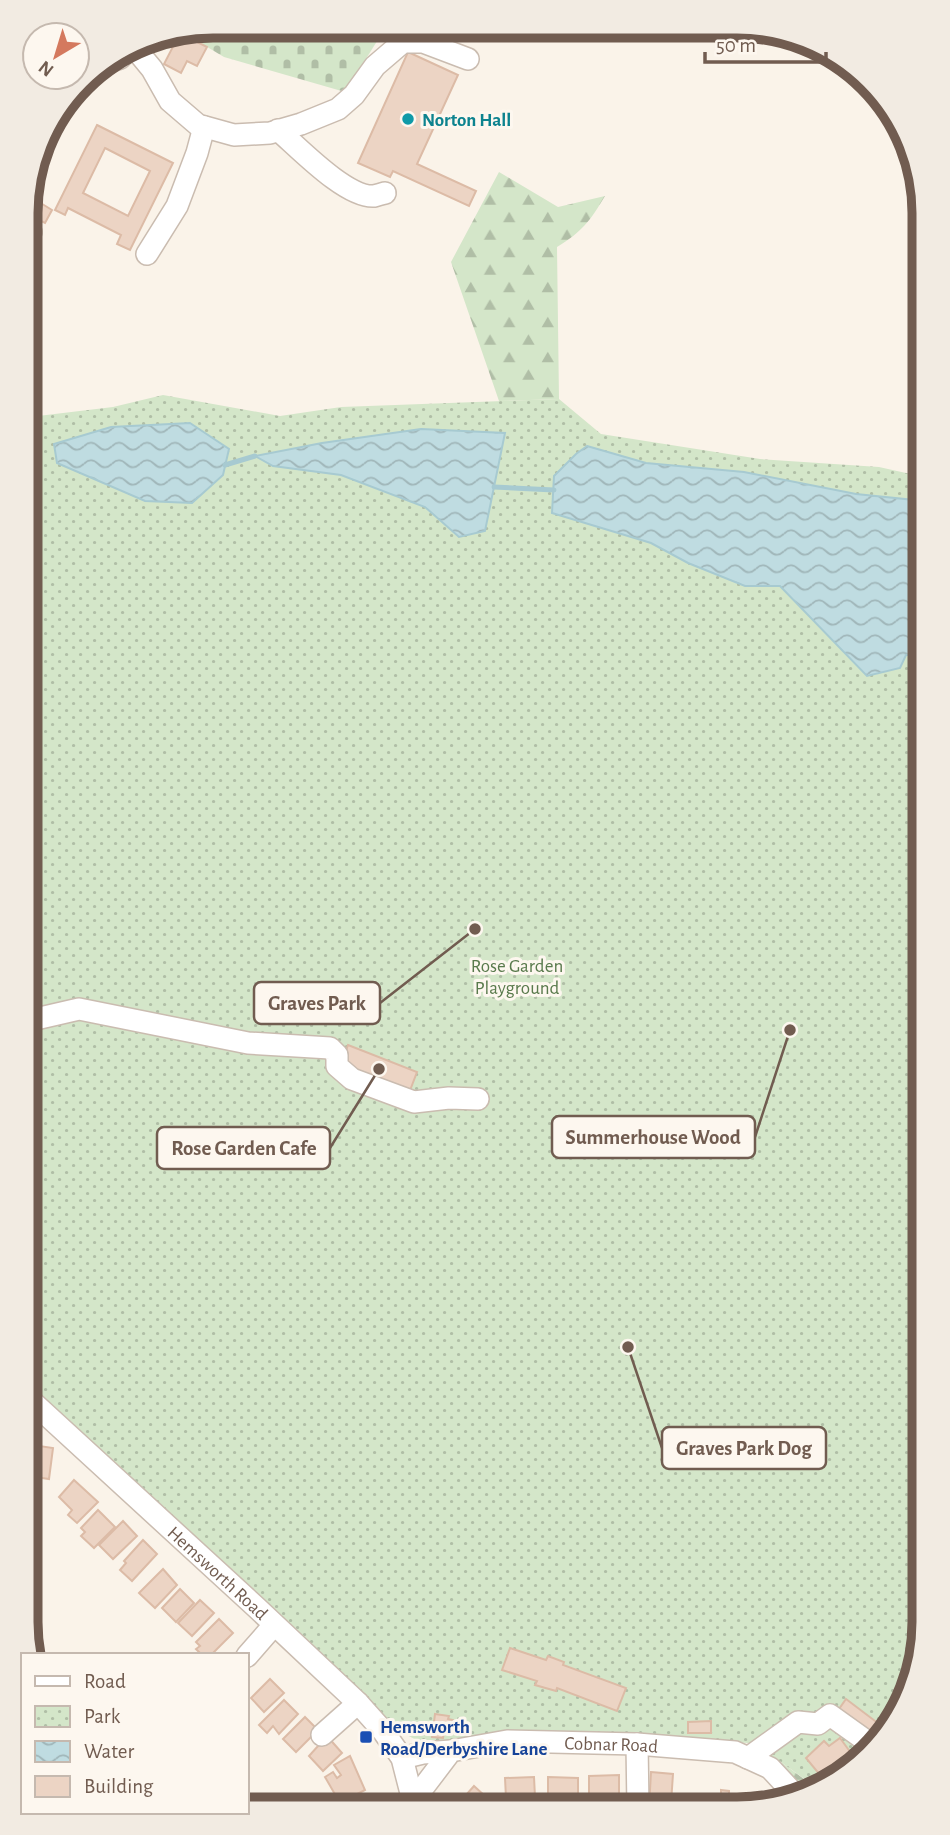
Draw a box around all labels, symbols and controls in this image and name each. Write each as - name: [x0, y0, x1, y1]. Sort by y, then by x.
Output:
- north arrow: [21, 21, 91, 91]
- scale bar: [705, 21, 826, 65]
- text: 50 m: [716, 35, 756, 56]
- text: N: [35, 57, 58, 80]
- marker: Norton Hall: [400, 111, 416, 127]
- place label: Norton Hall: [422, 111, 511, 130]
- park label: Rose Garden Playground: [471, 957, 563, 998]
- callout: Graves Park: [254, 982, 380, 1024]
- text: Graves Park: [268, 993, 367, 1014]
- callout: Summerhouse Wood: [552, 1116, 755, 1158]
- callout: Rose Garden Cafe: [157, 1127, 330, 1169]
- text: Summerhouse Wood: [565, 1127, 741, 1148]
- text: Rose Garden Cafe: [171, 1138, 317, 1159]
- callout: Graves Park Dog: [662, 1427, 826, 1469]
- text: Graves Park Dog: [676, 1438, 812, 1459]
- street label: Hemsworth Road: [164, 1523, 271, 1624]
- legend: [21, 1653, 248, 1814]
- text: Road: [84, 1671, 126, 1692]
- text: Park: [84, 1706, 121, 1727]
- place label: Hemsworth Road/Derbyshire Lane: [380, 1718, 548, 1759]
- marker: Hemsworth Road/Derbyshire Lane: [358, 1729, 374, 1745]
- street label: Cobnar Road: [564, 1734, 659, 1757]
- text: Water: [84, 1741, 134, 1762]
- text: Building: [84, 1776, 154, 1797]

